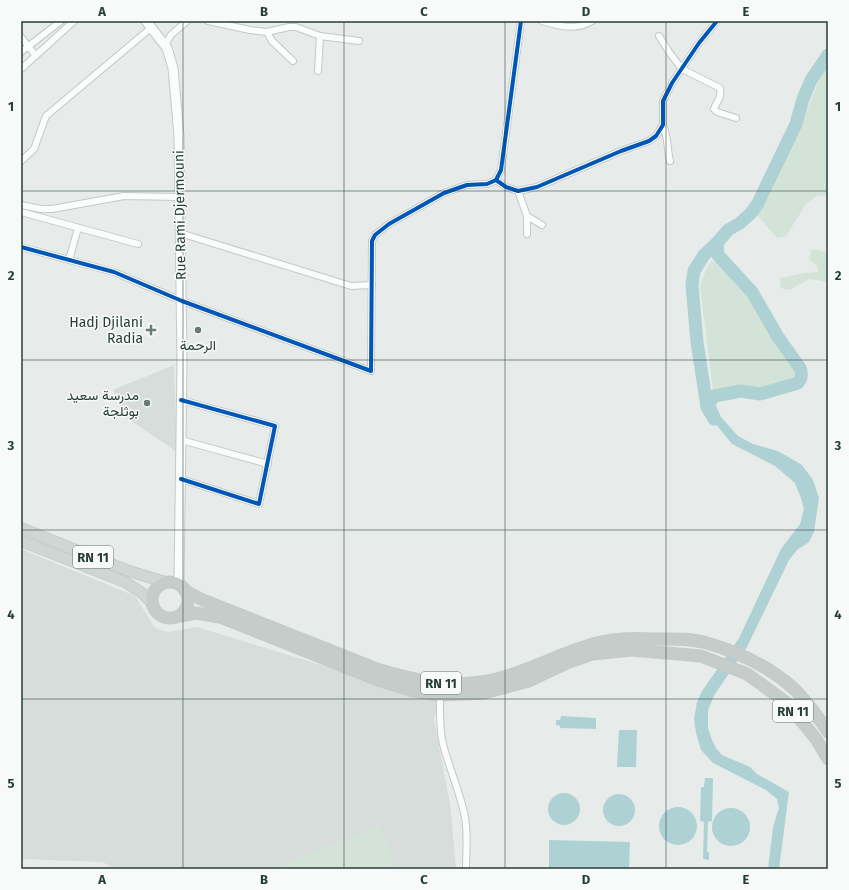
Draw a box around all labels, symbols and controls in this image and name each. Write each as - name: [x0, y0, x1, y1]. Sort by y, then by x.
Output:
- text: A: [97, 4, 106, 19]
- text: B: [260, 4, 268, 19]
- text: C: [420, 4, 428, 19]
- text: D: [582, 4, 591, 19]
- text: E: [743, 4, 750, 19]
- text: 1: [8, 99, 14, 114]
- text: 1: [835, 99, 841, 114]
- street label: Rue Rami Djermouni: [170, 150, 190, 280]
- text: 2: [8, 268, 15, 283]
- text: 2: [835, 268, 842, 283]
- place label: Hadj Djilani Radia: [69, 314, 143, 347]
- marker: Hadj Djilani Radia: [146, 325, 156, 335]
- marker: الرحمة: [193, 325, 203, 335]
- place label: الرحمة: [180, 337, 216, 354]
- place label: مدرسة سعيد بوثلجة: [67, 387, 139, 420]
- marker: مدرسة سعيد بوثلجة: [142, 398, 152, 408]
- text: 3: [7, 438, 15, 453]
- text: 3: [834, 438, 842, 453]
- road number: RN 11: [73, 546, 113, 568]
- text: 4: [7, 607, 15, 622]
- text: 4: [834, 607, 842, 622]
- road number: RN 11: [421, 672, 461, 694]
- road number: RN 11: [773, 700, 813, 722]
- text: 5: [8, 776, 15, 791]
- text: 5: [835, 776, 842, 791]
- text: A: [97, 872, 106, 887]
- text: B: [260, 872, 268, 887]
- text: C: [420, 872, 428, 887]
- text: D: [582, 872, 591, 887]
- text: E: [743, 872, 750, 887]

